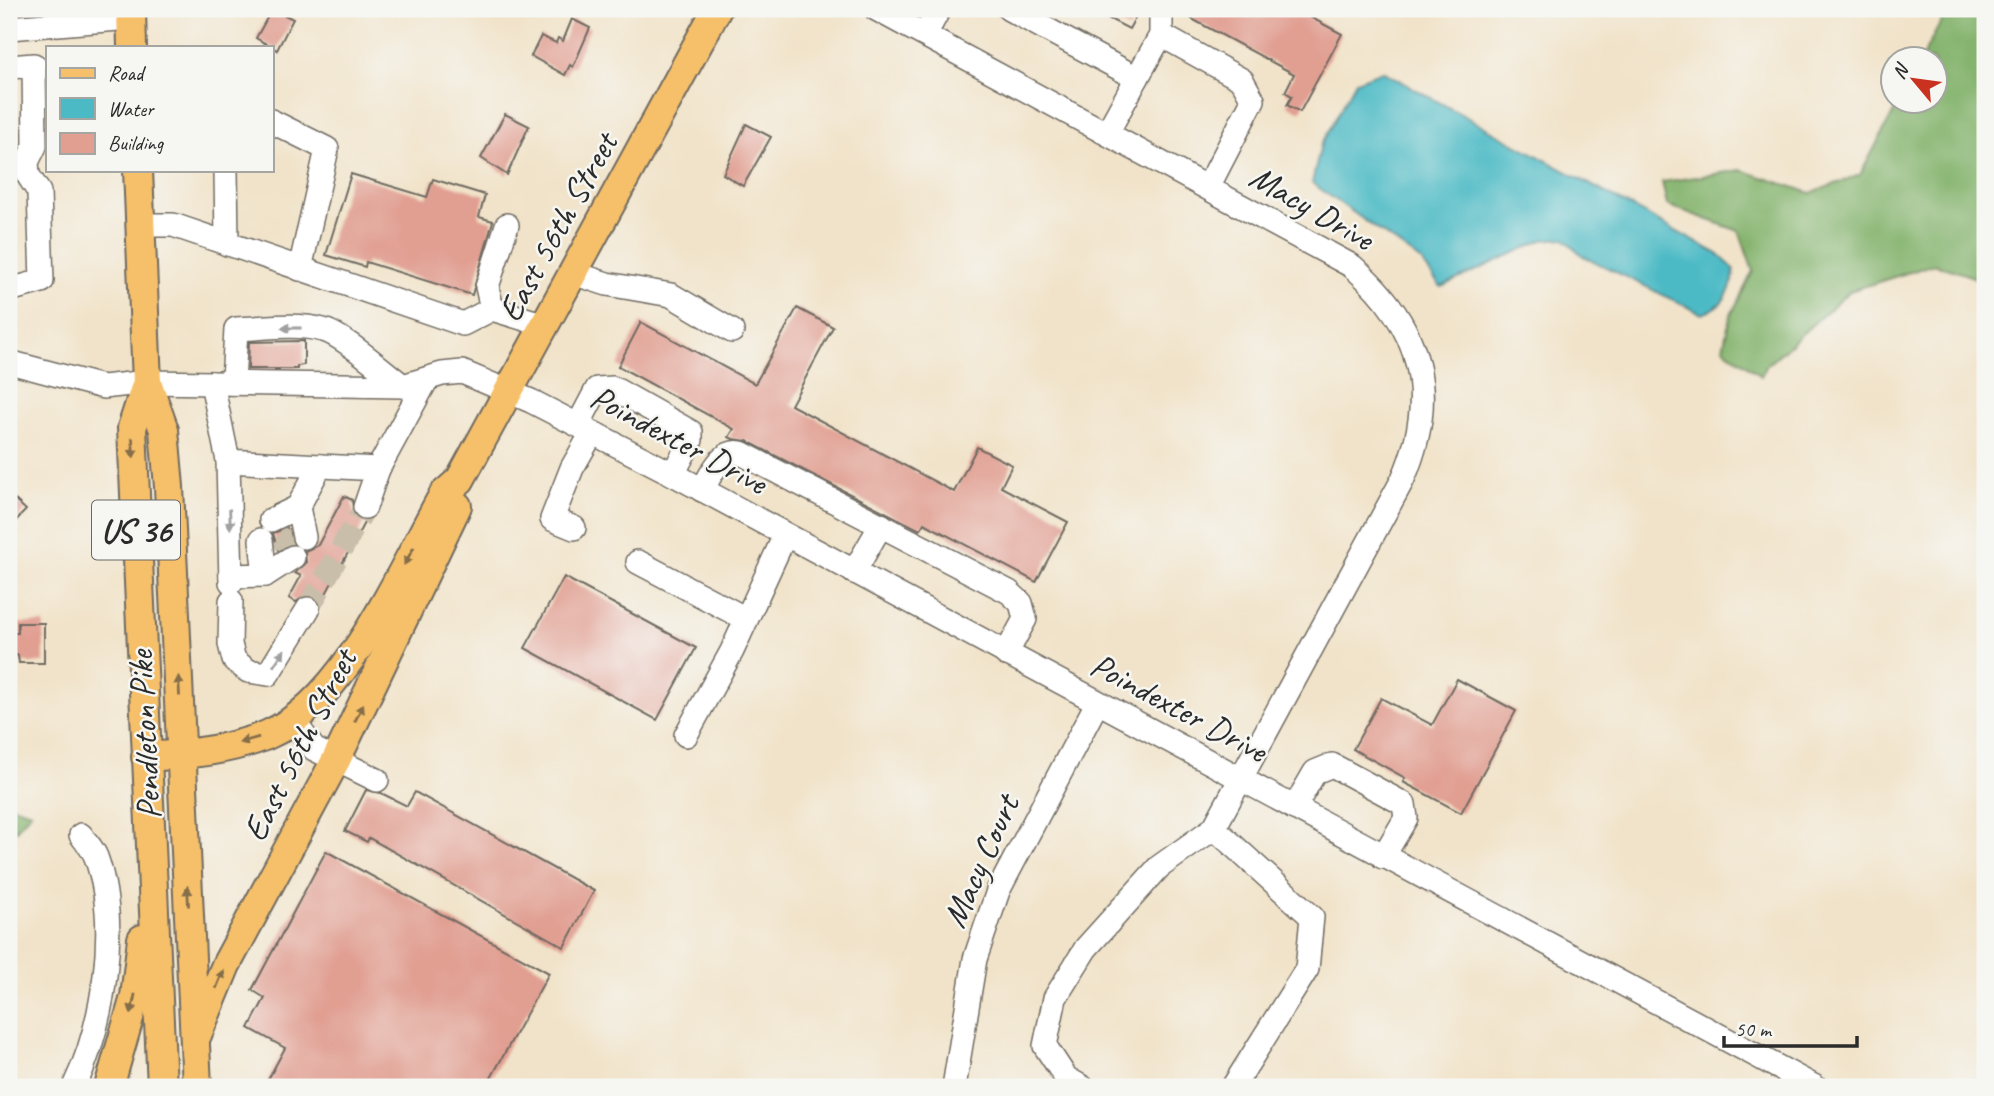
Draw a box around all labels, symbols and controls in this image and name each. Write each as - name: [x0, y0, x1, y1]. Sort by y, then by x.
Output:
- legend: [46, 46, 273, 172]
- north arrow: [1878, 46, 1948, 116]
- text: N: [1887, 58, 1915, 83]
- text: Road: [108, 60, 147, 86]
- text: Water: [108, 96, 155, 122]
- street label: East 56th Street: [487, 122, 629, 329]
- text: Building: [108, 130, 165, 156]
- street label: Macy Drive: [1242, 154, 1384, 262]
- one-way arrow: [280, 322, 302, 334]
- street label: Poindexter Drive: [583, 374, 777, 506]
- one-way arrow: [127, 438, 138, 460]
- road number: US 36: [92, 500, 180, 559]
- one-way arrow: [224, 508, 235, 530]
- one-way arrow: [403, 546, 415, 566]
- street label: East 56th Street: [232, 639, 368, 848]
- street label: Poindexter Drive: [1083, 642, 1277, 774]
- street label: Pendleton Pike: [117, 647, 171, 821]
- one-way arrow: [273, 648, 286, 668]
- one-way arrow: [174, 675, 185, 697]
- one-way arrow: [353, 703, 365, 723]
- one-way arrow: [238, 736, 259, 746]
- street label: Macy Court: [931, 785, 1031, 934]
- one-way arrow: [183, 885, 194, 907]
- one-way arrow: [214, 969, 225, 990]
- one-way arrow: [127, 993, 138, 1015]
- scale bar: [1724, 1005, 1857, 1049]
- text: 50 m: [1735, 1016, 1773, 1042]

